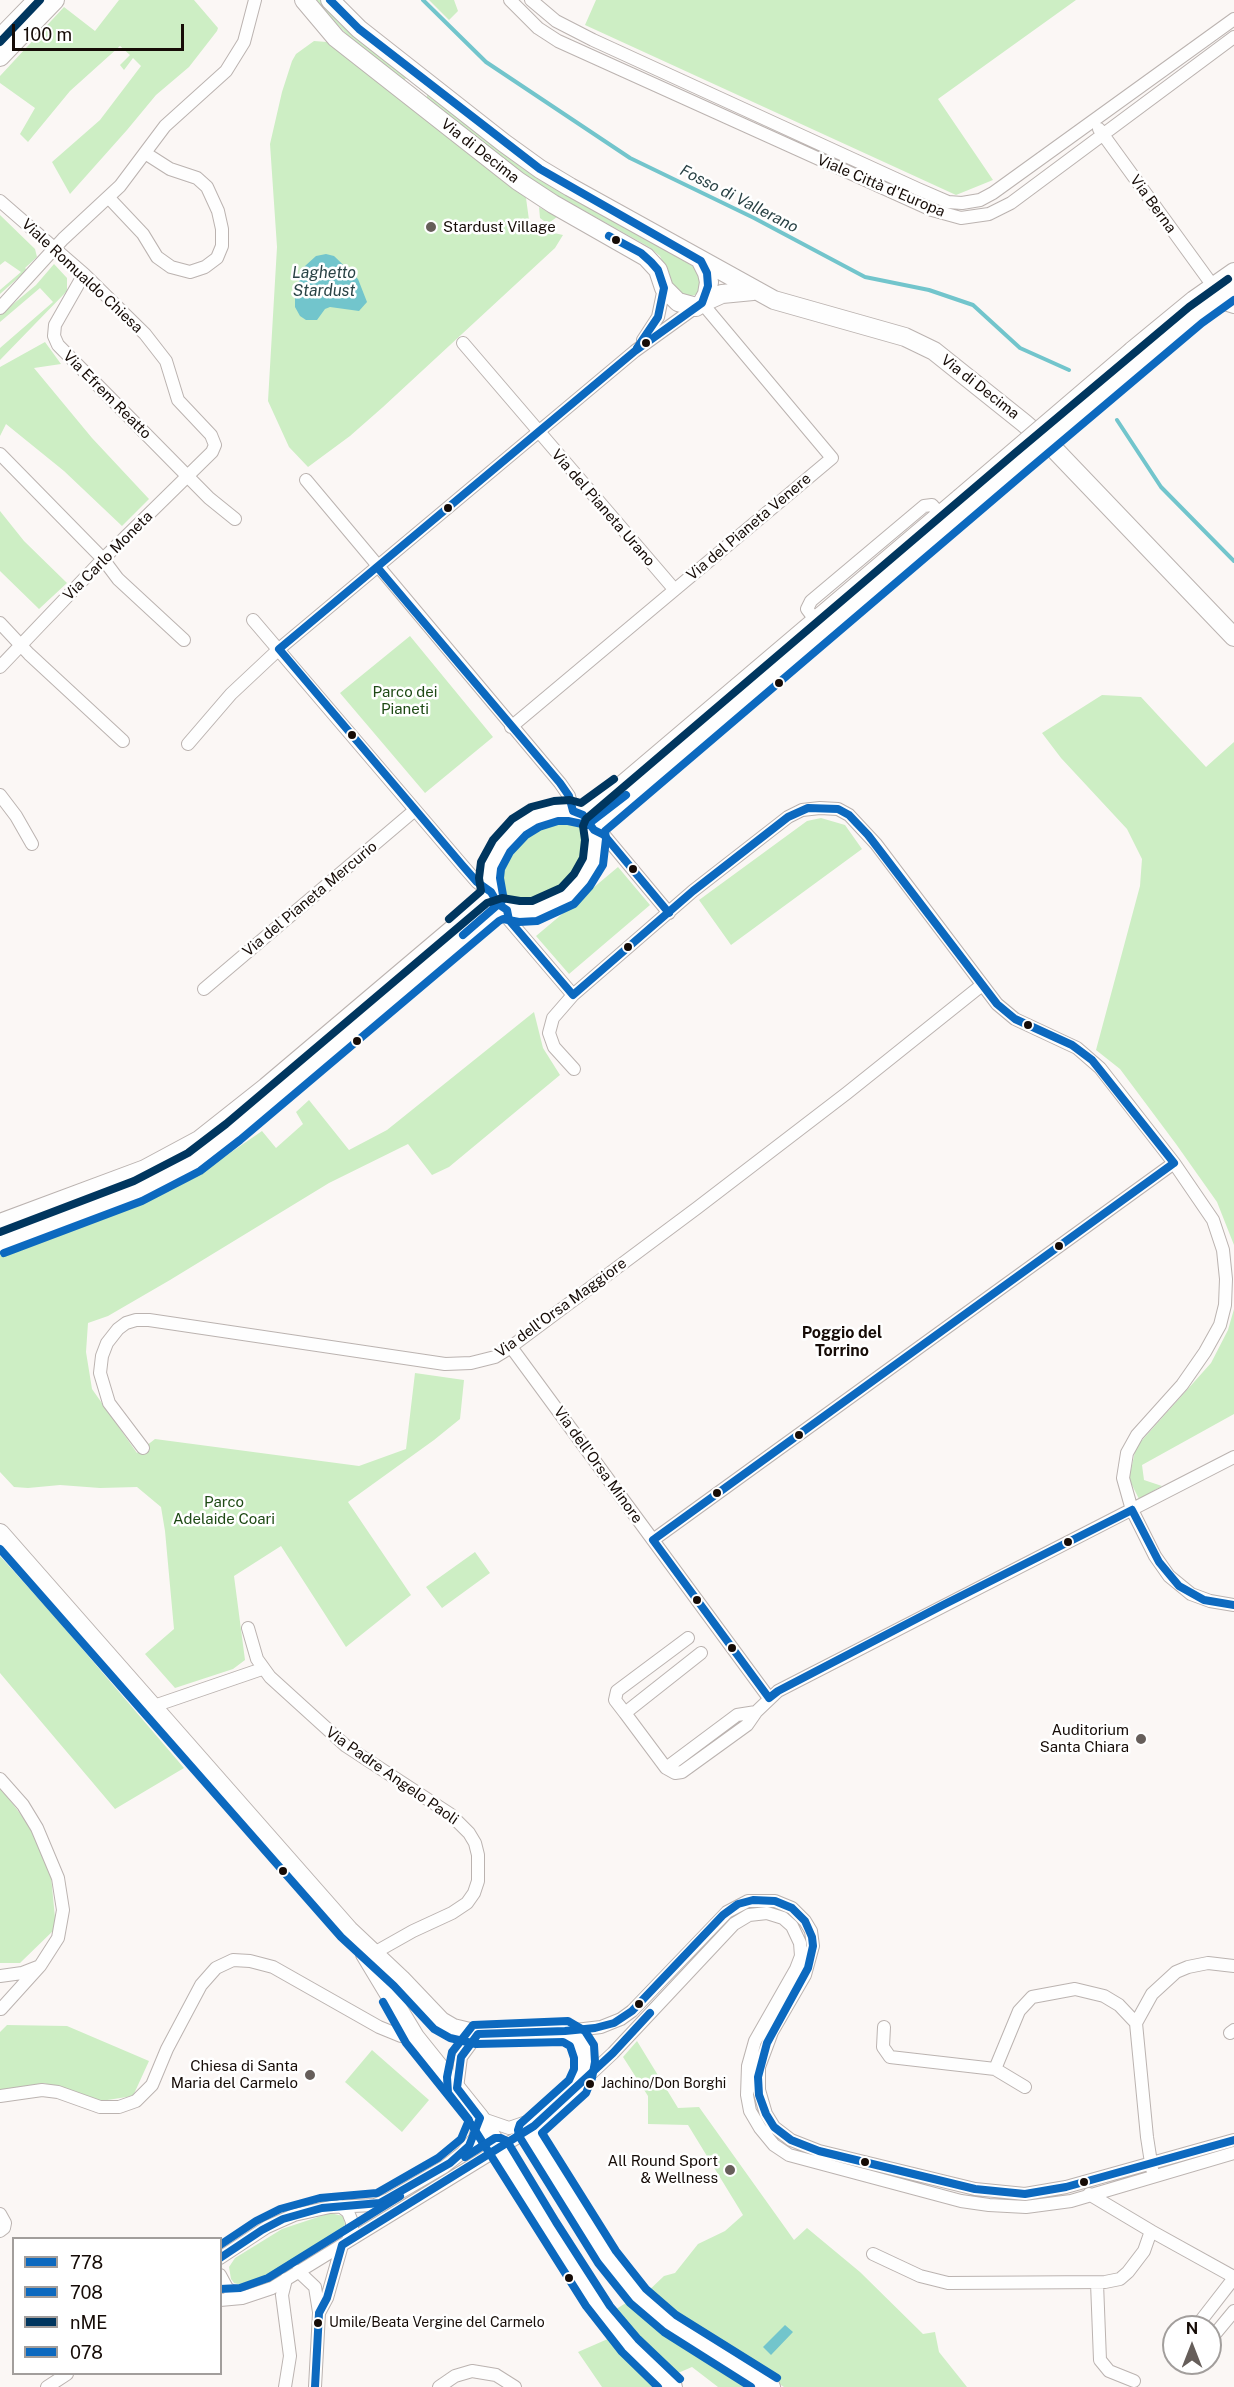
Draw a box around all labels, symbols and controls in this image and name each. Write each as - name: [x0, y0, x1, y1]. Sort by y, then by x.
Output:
- scale bar: [15, 12, 188, 50]
- text: 100 m: [23, 24, 72, 45]
- street label: Via di Decima: [437, 115, 523, 187]
- street label: Viale Città d'Europa: [814, 151, 948, 221]
- water label: Fosso di Vallerano: [677, 161, 801, 237]
- street label: Via Berna: [1126, 172, 1180, 236]
- street label: Viale Romualdo Chiesa: [18, 215, 146, 337]
- place label: Stardust Village: [443, 218, 556, 236]
- marker: Stardust Village: [424, 220, 438, 234]
- unlabelled marker: [610, 234, 622, 246]
- water label: Laghetto Stardust: [292, 263, 356, 301]
- unlabelled marker: [640, 337, 652, 349]
- street label: Via Efrem Reatto: [59, 347, 155, 443]
- street label: Via di Decima: [937, 351, 1023, 423]
- street label: Via del Pianeta Urano: [547, 446, 659, 570]
- street label: Via del Pianeta Venere: [683, 470, 815, 584]
- unlabelled marker: [442, 502, 454, 514]
- street label: Via Carlo Moneta: [60, 508, 156, 604]
- unlabelled marker: [773, 677, 785, 689]
- park label: Parco dei Pianeti: [373, 683, 437, 718]
- unlabelled marker: [346, 729, 358, 741]
- street label: Via del Pianeta Mercurio: [239, 838, 381, 960]
- unlabelled marker: [627, 863, 639, 875]
- unlabelled marker: [622, 941, 634, 953]
- unlabelled marker: [1022, 1019, 1034, 1031]
- unlabelled marker: [351, 1035, 363, 1047]
- unlabelled marker: [1053, 1240, 1065, 1252]
- street label: Via dell'Orsa Maggiore: [492, 1254, 630, 1362]
- district label: Poggio del Torrino: [802, 1323, 882, 1361]
- street label: Via dell'Orsa Minore: [550, 1403, 646, 1527]
- unlabelled marker: [793, 1429, 805, 1441]
- unlabelled marker: [711, 1487, 723, 1499]
- park label: Parco Adelaide Coari: [173, 1493, 275, 1528]
- unlabelled marker: [1062, 1536, 1074, 1548]
- unlabelled marker: [691, 1594, 703, 1606]
- unlabelled marker: [726, 1642, 738, 1654]
- place label: Auditorium Santa Chiara: [1040, 1721, 1129, 1756]
- street label: Via Padre Angelo Paoli: [322, 1723, 462, 1829]
- marker: Auditorium Santa Chiara: [1134, 1732, 1148, 1746]
- unlabelled marker: [277, 1865, 289, 1877]
- unlabelled marker: [633, 1998, 645, 2010]
- place label: Chiesa di Santa Maria del Carmelo: [171, 2057, 298, 2092]
- marker: Chiesa di Santa Maria del Carmelo: [303, 2068, 317, 2082]
- place label: Jachino/Don Borghi: [601, 2076, 726, 2092]
- marker: Jachino/Don Borghi: [584, 2078, 596, 2090]
- place label: All Round Sport & Wellness: [607, 2152, 718, 2187]
- unlabelled marker: [859, 2156, 871, 2168]
- marker: All Round Sport & Wellness: [723, 2163, 737, 2177]
- unlabelled marker: [1078, 2176, 1090, 2188]
- legend: [12, 2237, 222, 2375]
- text: 778: [70, 2252, 103, 2273]
- unlabelled marker: [563, 2272, 575, 2284]
- text: 708: [70, 2282, 103, 2303]
- text: nME: [70, 2312, 108, 2333]
- place label: Umile/Beata Vergine del Carmelo: [329, 2315, 545, 2331]
- north arrow: [1162, 2315, 1222, 2375]
- marker: Umile/Beata Vergine del Carmelo: [312, 2317, 324, 2329]
- text: N: [1186, 2319, 1198, 2338]
- text: 078: [70, 2342, 103, 2363]

